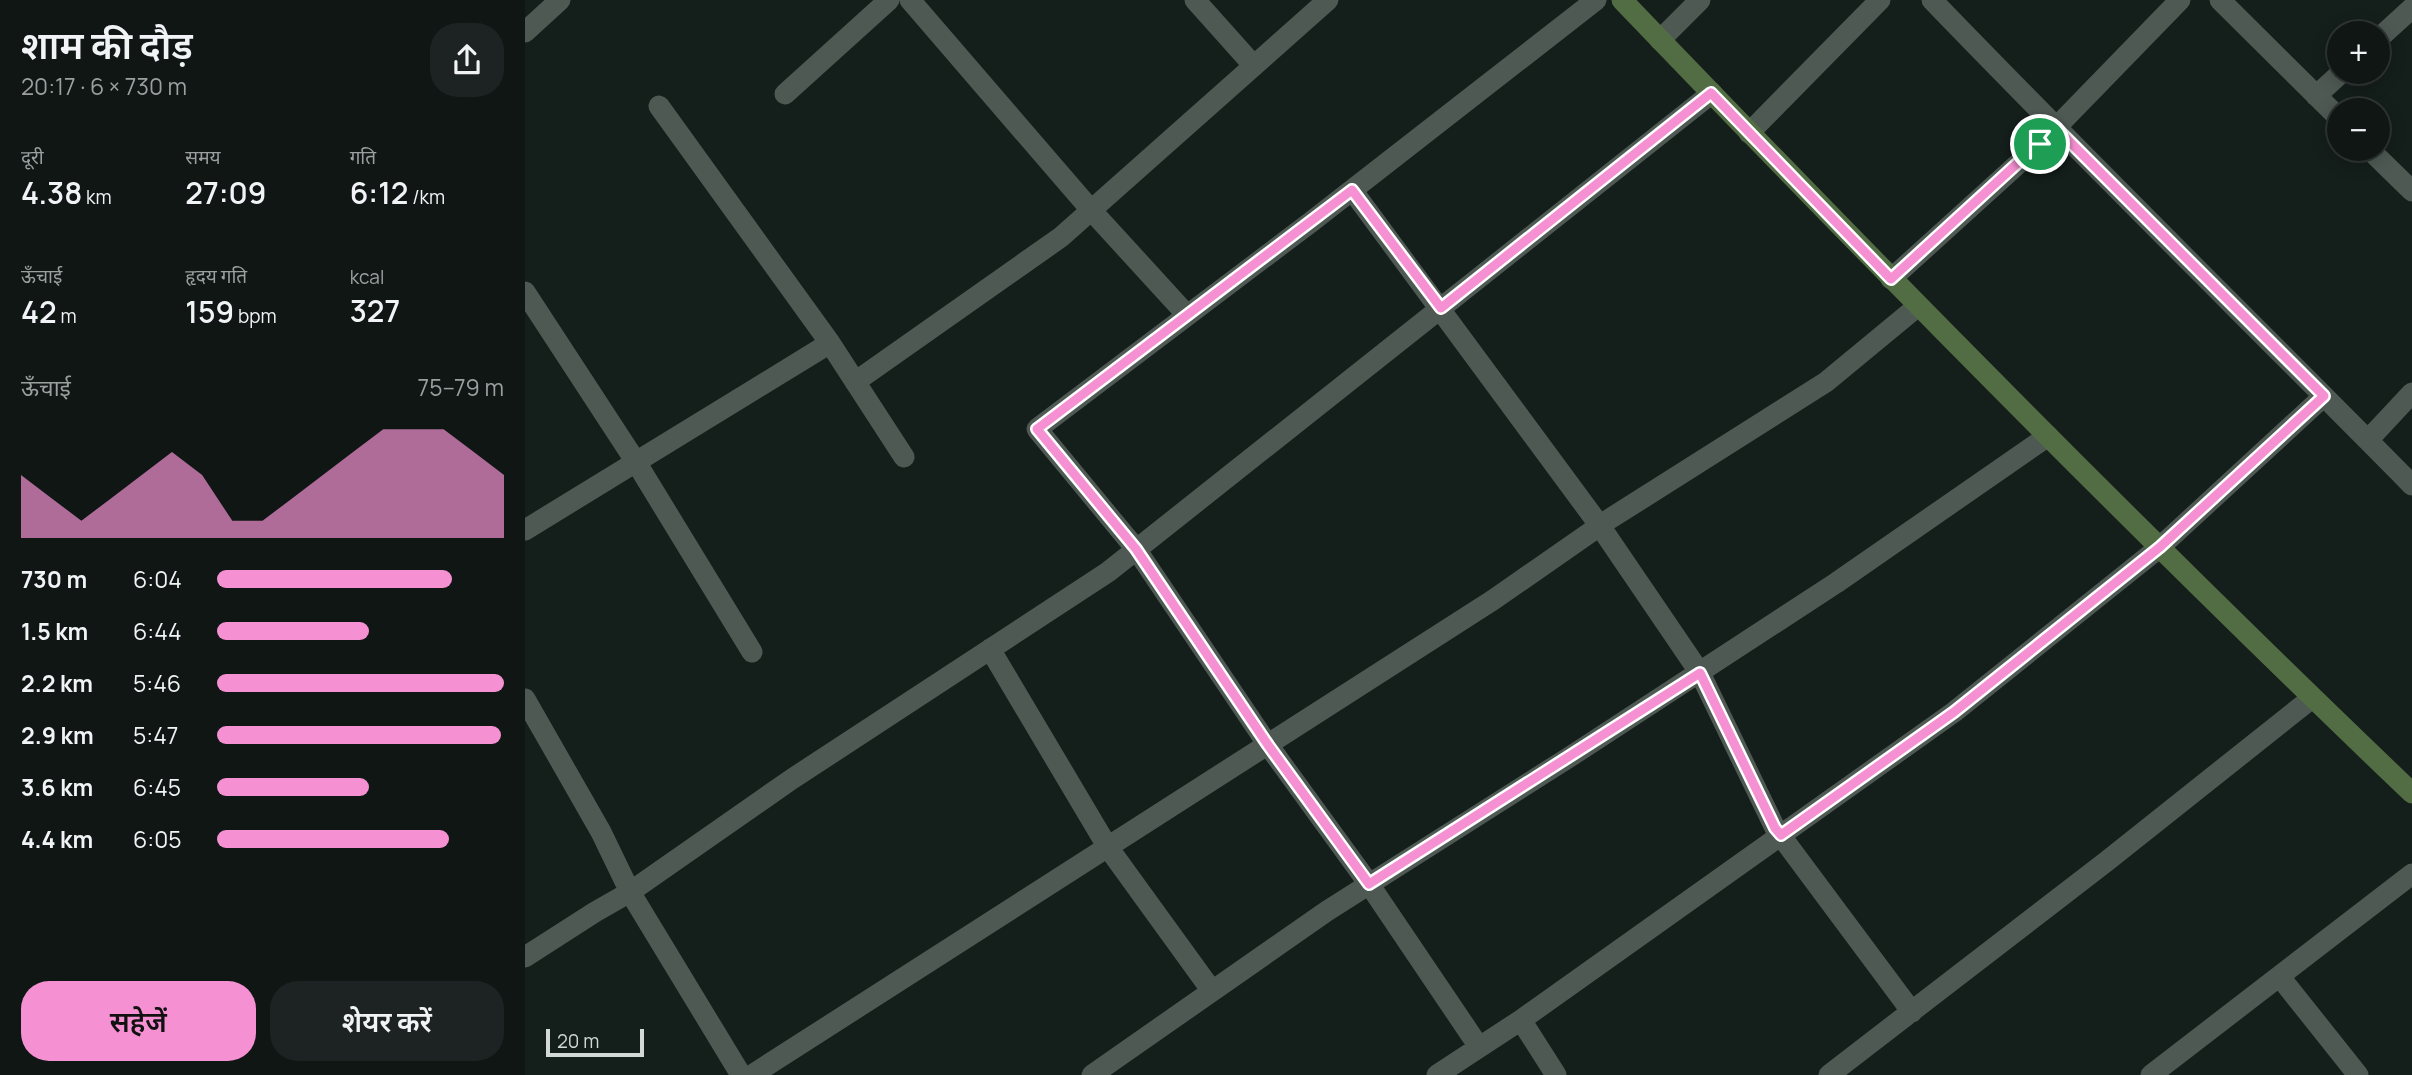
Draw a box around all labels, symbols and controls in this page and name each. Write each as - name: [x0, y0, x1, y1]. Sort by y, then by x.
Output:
- text: शाम की दौड़: [21, 18, 193, 70]
- map controls: [2327, 21, 2390, 161]
- button: +: [2327, 21, 2390, 84]
- button: share: [430, 23, 504, 97]
- text: 20:17 · 6 × 730 m: [21, 70, 187, 102]
- button: −: [2327, 98, 2390, 161]
- pin: [2010, 114, 2070, 174]
- icon: arrive: [2021, 125, 2059, 163]
- text: दूरी: [21, 144, 44, 170]
- text: समय: [185, 144, 221, 170]
- text: गति: [350, 144, 376, 170]
- text: 4.38: [21, 172, 82, 213]
- text: 27:09: [185, 172, 266, 213]
- text: 6:12: [350, 172, 408, 213]
- text: km: [82, 184, 112, 210]
- text: /km: [408, 184, 445, 210]
- text: ऊँचाई: [21, 263, 62, 289]
- text: हृदय गति: [185, 263, 247, 289]
- text: kcal: [350, 264, 384, 290]
- text: 327: [350, 290, 400, 331]
- text: 42: [21, 291, 57, 332]
- text: 159: [185, 291, 234, 332]
- text: m: [57, 303, 77, 329]
- text: bpm: [234, 303, 277, 329]
- text: ऊँचाई: [21, 371, 71, 403]
- text: 75–79 m: [418, 371, 504, 403]
- text: 730 m: [21, 563, 87, 595]
- text: 6:04: [133, 563, 182, 595]
- text: 1.5 km: [21, 615, 88, 647]
- text: 6:44: [133, 615, 182, 647]
- text: 2.2 km: [21, 667, 93, 699]
- text: 5:46: [133, 667, 181, 699]
- text: 2.9 km: [21, 719, 94, 751]
- text: 5:47: [133, 719, 178, 751]
- text: 3.6 km: [21, 771, 93, 803]
- text: 6:45: [133, 771, 181, 803]
- text: 4.4 km: [21, 823, 93, 855]
- text: 6:05: [133, 823, 181, 855]
- button: सहेजें: [21, 981, 256, 1061]
- button: शेयर करें: [270, 981, 504, 1061]
- scale bar: [546, 1026, 644, 1058]
- text: 20 m: [557, 1028, 599, 1054]

